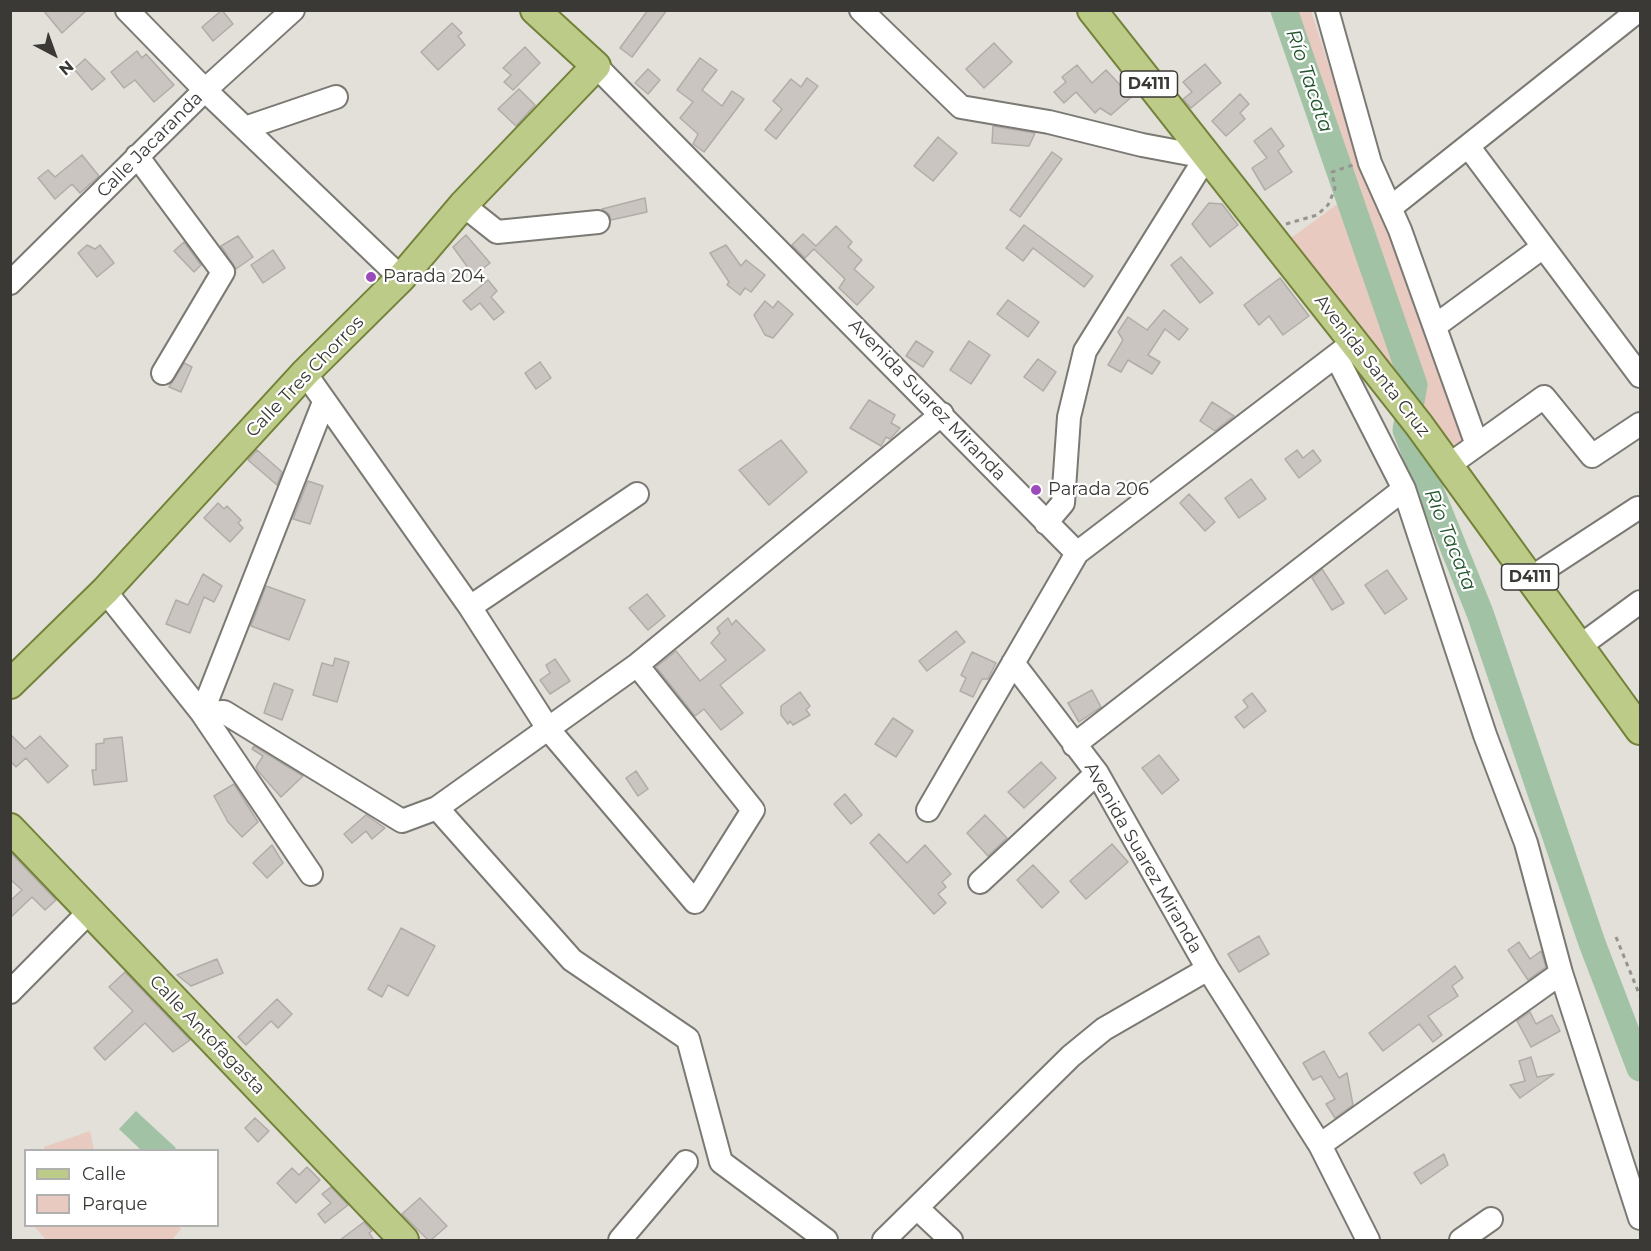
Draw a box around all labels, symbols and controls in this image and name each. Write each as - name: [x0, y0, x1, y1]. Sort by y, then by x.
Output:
- north arrow: [24, 24, 84, 84]
- water label: Río Tacata: [1280, 26, 1338, 136]
- text: N: [55, 57, 77, 79]
- road number: D4111: [1120, 71, 1178, 97]
- street label: Calle Jacaranda: [93, 88, 207, 202]
- place label: Parada 204: [383, 266, 485, 288]
- marker: Parada 204: [364, 270, 378, 284]
- street label: Avenida Santa Cruz: [1310, 290, 1434, 442]
- street label: Calle Tres Chorros: [242, 312, 368, 442]
- street label: Avenida Suarez Miranda: [844, 314, 1010, 486]
- place label: Parada 206: [1048, 479, 1149, 501]
- marker: Parada 206: [1029, 483, 1043, 497]
- water label: Río Tacata: [1419, 486, 1481, 594]
- road number: D4111: [1502, 564, 1558, 590]
- street label: Avenida Suarez Miranda: [1079, 759, 1207, 957]
- street label: Calle Antofagasta: [144, 971, 270, 1099]
- legend: [24, 1149, 219, 1227]
- text: Calle: [82, 1163, 126, 1185]
- text: Parque: [82, 1193, 147, 1215]

